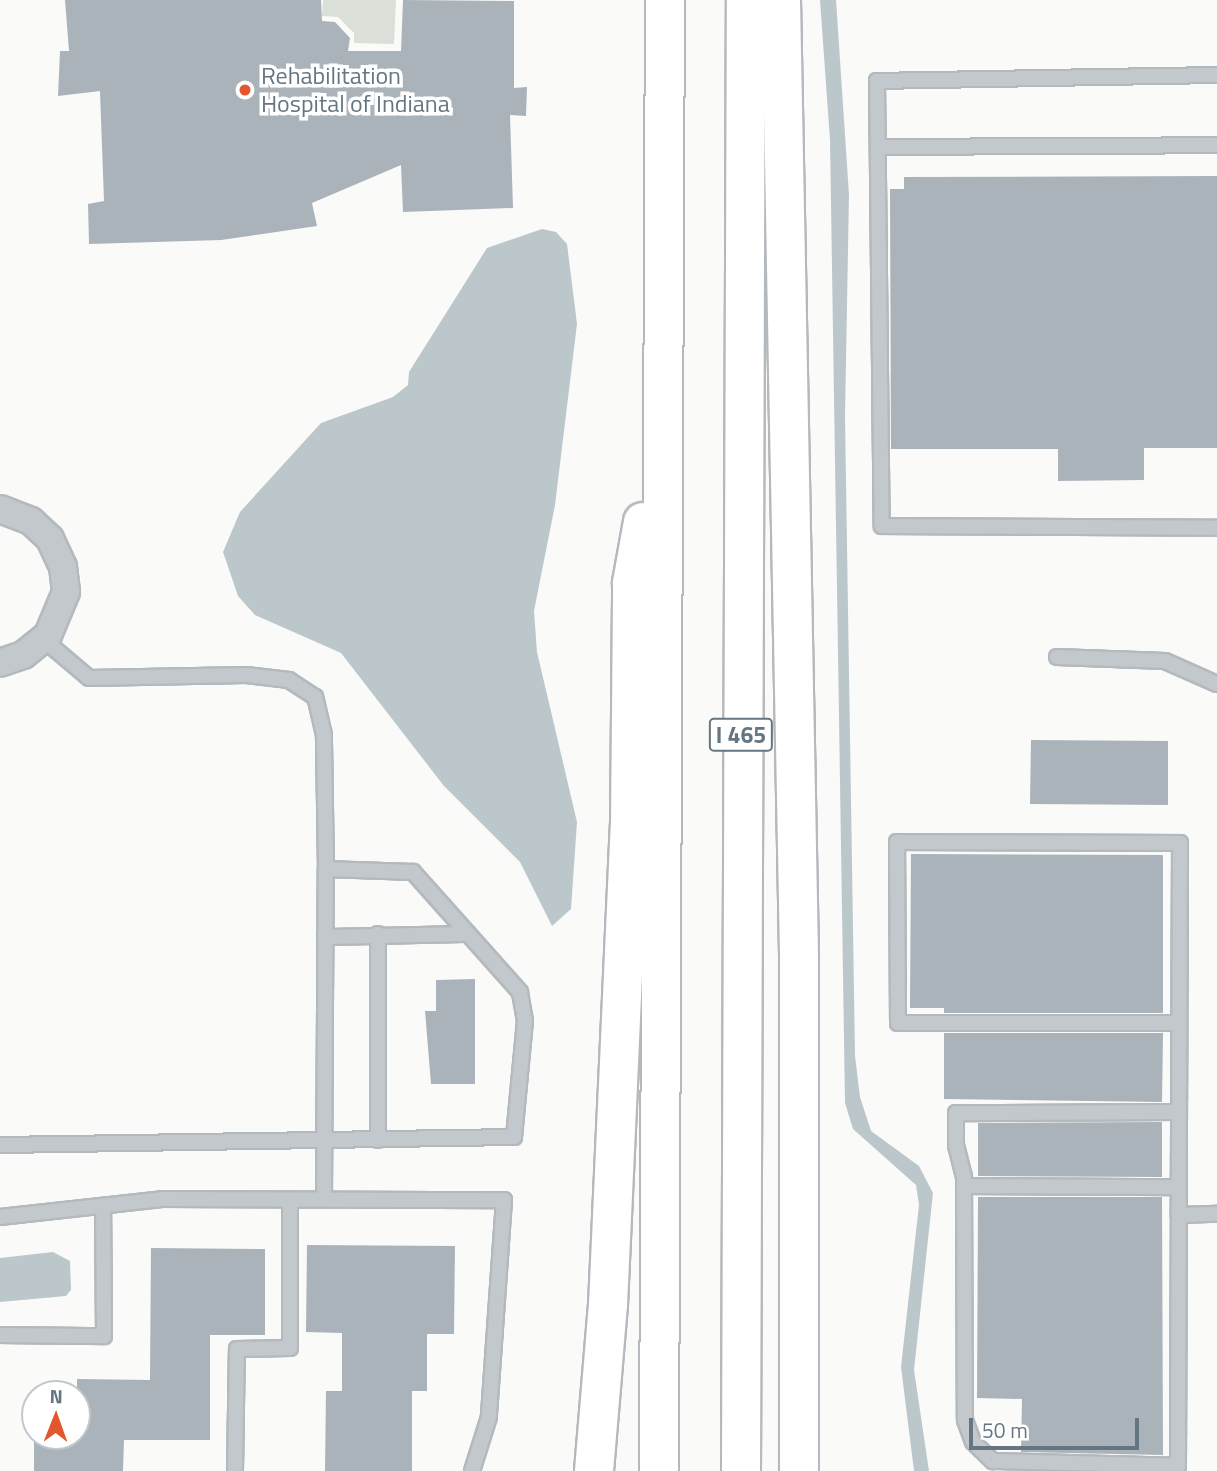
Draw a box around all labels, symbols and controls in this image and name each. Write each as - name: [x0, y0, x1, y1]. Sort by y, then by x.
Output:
- place label: Rehabilitation Hospital of Indiana: [261, 62, 450, 118]
- marker: Rehabilitation Hospital of Indiana: [235, 80, 255, 100]
- road number: I 465: [708, 716, 774, 754]
- north arrow: [21, 1380, 91, 1450]
- text: N: [49, 1381, 63, 1410]
- scale bar: [972, 1404, 1142, 1448]
- text: 50 m: [982, 1414, 1028, 1446]

